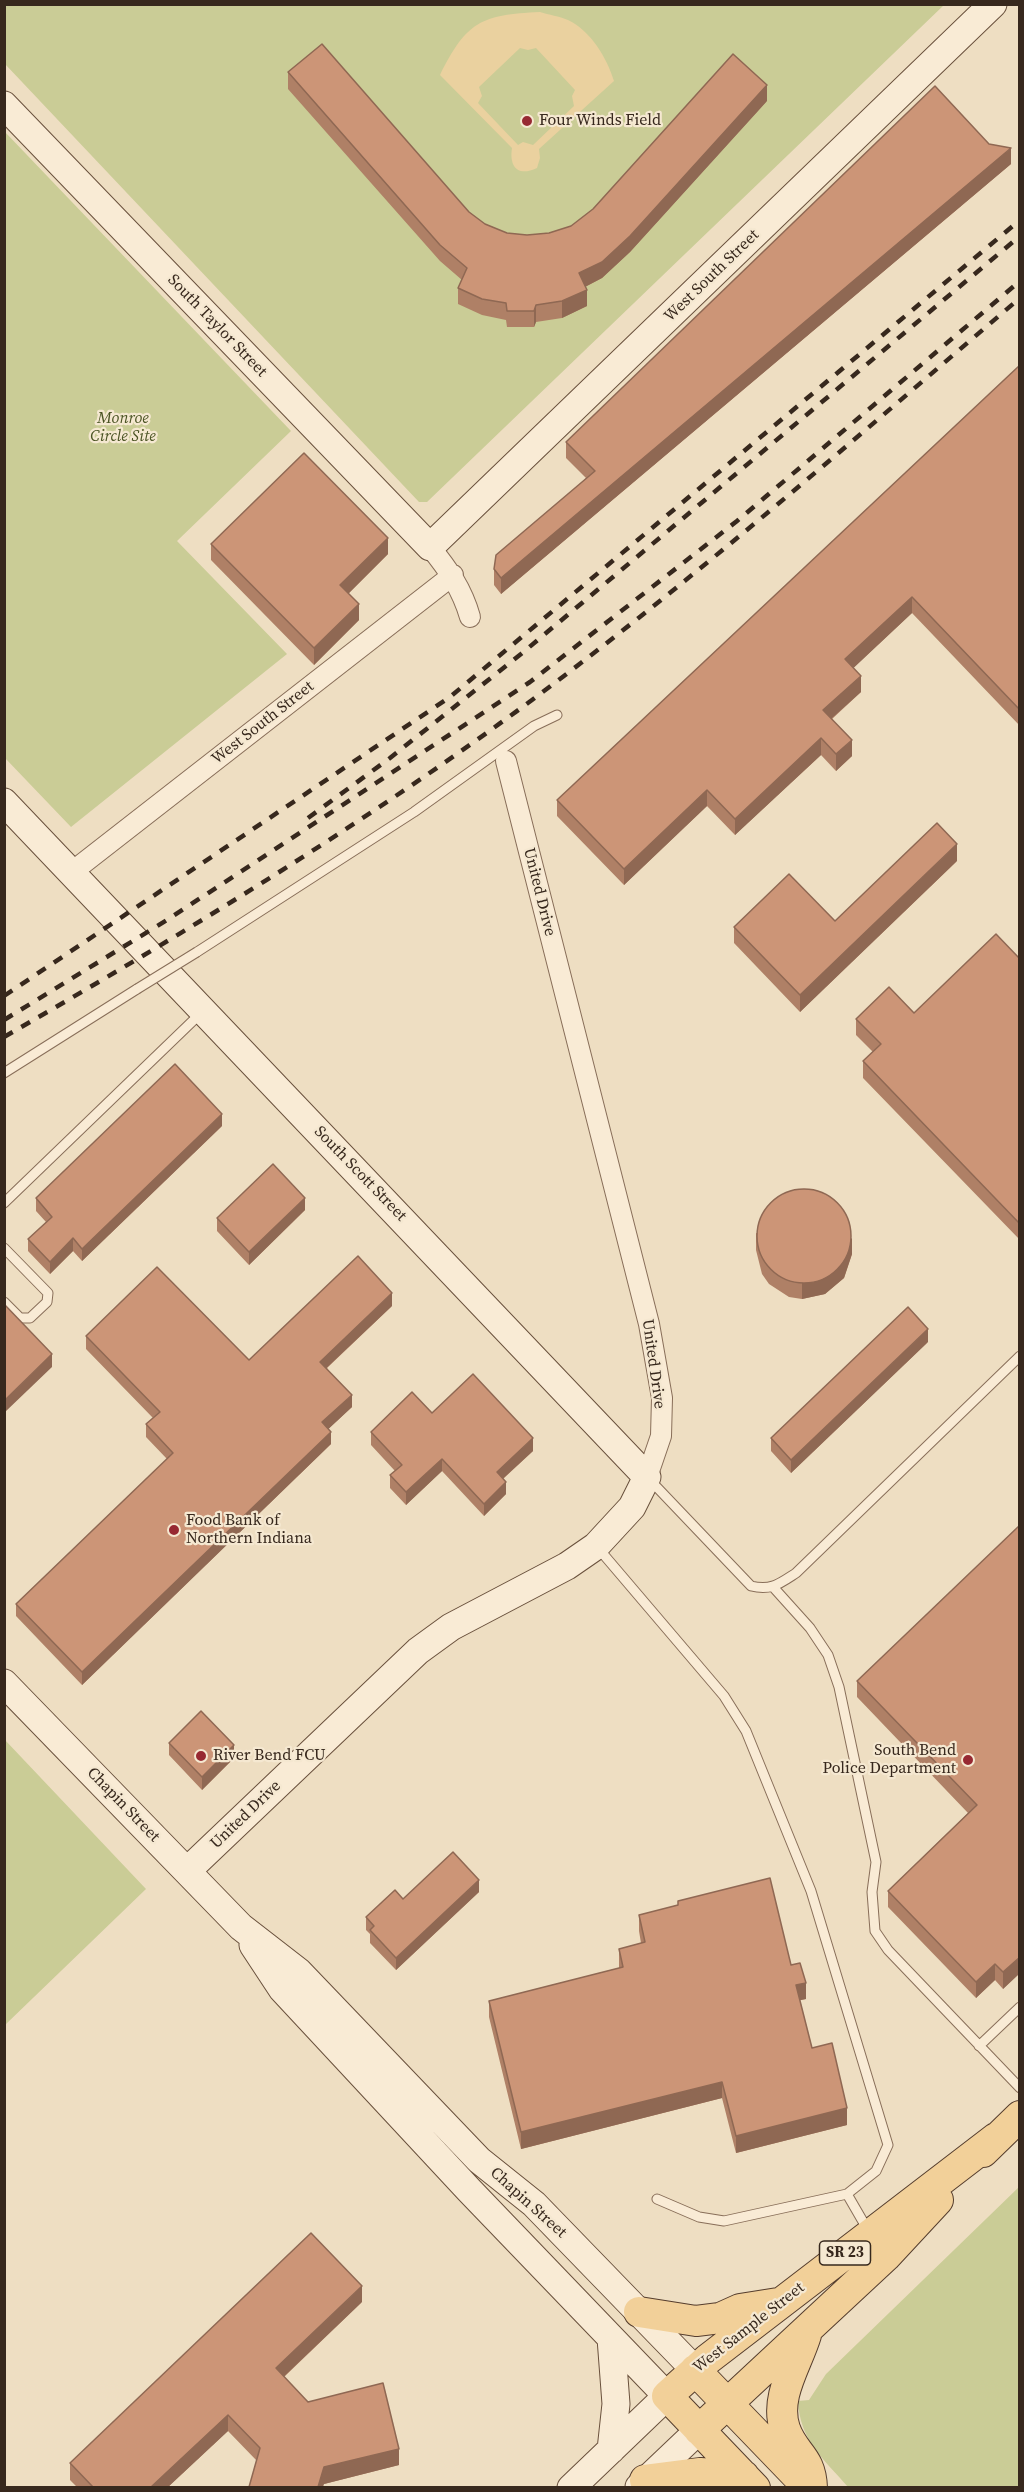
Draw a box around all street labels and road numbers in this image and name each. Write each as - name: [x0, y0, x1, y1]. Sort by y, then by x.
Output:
- street label: West South Street: [661, 226, 763, 326]
- street label: South Taylor Street: [163, 271, 271, 381]
- street label: West South Street: [208, 677, 318, 769]
- street label: United Drive: [519, 846, 559, 938]
- street label: South Scott Street: [310, 1122, 410, 1226]
- street label: United Drive: [637, 1318, 669, 1410]
- street label: Chapin Street: [83, 1764, 163, 1846]
- street label: United Drive: [207, 1777, 285, 1853]
- street label: Chapin Street: [486, 2164, 570, 2242]
- road number: SR 23: [820, 2241, 870, 2265]
- street label: West Sample Street: [690, 2279, 808, 2377]

